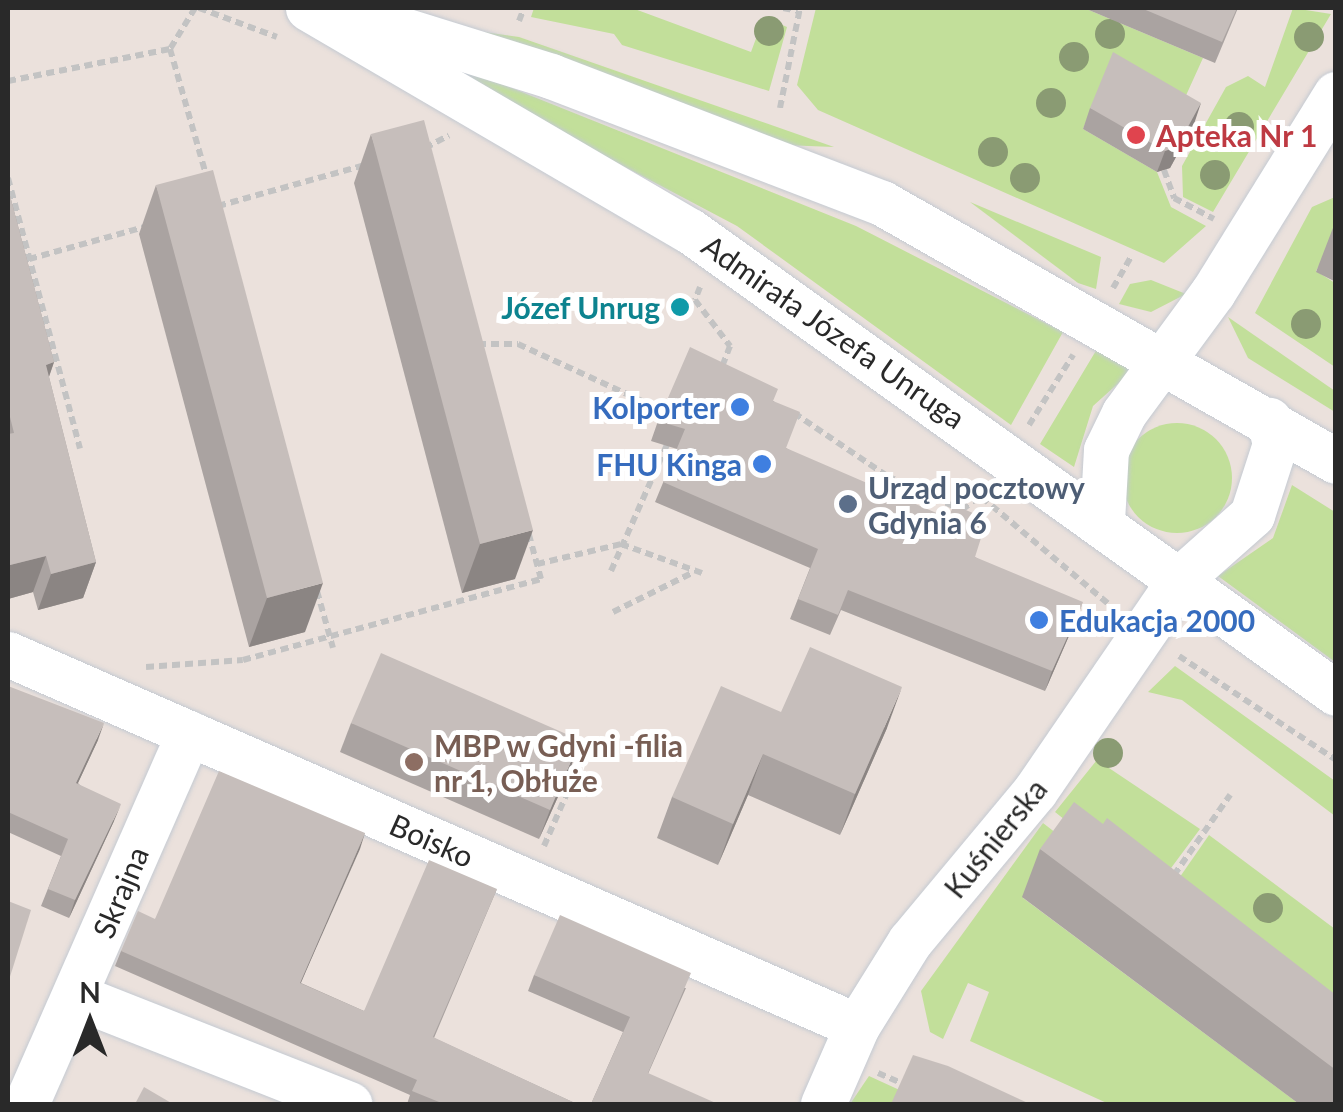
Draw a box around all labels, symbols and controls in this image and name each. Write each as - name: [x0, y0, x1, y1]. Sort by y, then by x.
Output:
- place label: Apteka Nr 1: [1156, 117, 1318, 153]
- marker: Apteka Nr 1: [1125, 124, 1147, 146]
- street label: Admirała Józefa Unruga: [695, 226, 973, 436]
- place label: Józef Unrug: [501, 289, 660, 325]
- marker: Józef Unrug: [669, 296, 691, 318]
- place label: Kolporter: [592, 389, 720, 425]
- marker: Kolporter: [729, 396, 751, 418]
- place label: FHU Kinga: [596, 446, 742, 482]
- marker: FHU Kinga: [751, 453, 773, 475]
- place label: Urząd pocztowy Gdynia 6: [868, 469, 1085, 540]
- marker: Urząd pocztowy Gdynia 6: [837, 493, 859, 515]
- place label: Edukacja 2000: [1059, 602, 1255, 638]
- marker: Edukacja 2000: [1028, 609, 1050, 631]
- place label: MBP w Gdyni -filia nr 1, Obłuże: [434, 727, 685, 798]
- marker: MBP w Gdyni -filia nr 1, Obłuże: [403, 751, 425, 773]
- street label: Kuśnierska: [936, 771, 1054, 905]
- street label: Boisko: [385, 806, 479, 874]
- street label: Skrajna: [85, 841, 155, 943]
- north arrow: [40, 972, 140, 1072]
- text: N: [79, 975, 101, 1009]

